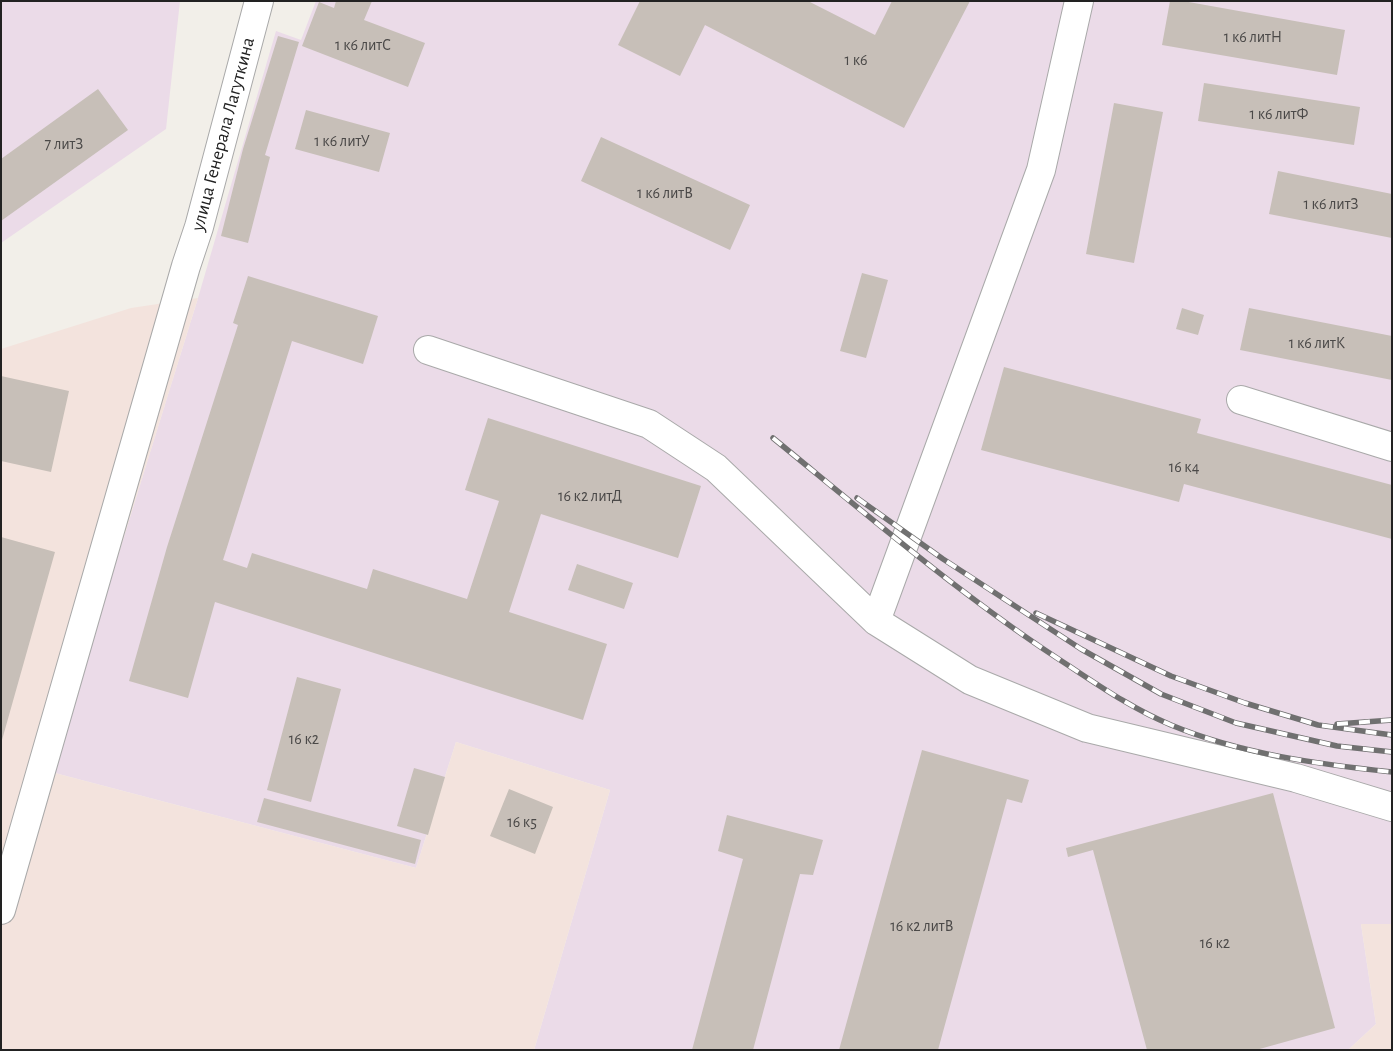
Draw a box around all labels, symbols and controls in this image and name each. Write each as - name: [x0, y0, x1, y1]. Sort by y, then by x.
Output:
- house number: 1 к6 литН: [1224, 27, 1282, 47]
- street label: улица Генерала Лагуткина: [186, 35, 260, 233]
- house number: 1 к6 литС: [335, 35, 391, 55]
- house number: 1 к6: [844, 50, 868, 70]
- house number: 1 к6 литФ: [1250, 104, 1308, 124]
- house number: 1 к6 литУ: [314, 131, 370, 151]
- house number: 7 литЗ: [45, 134, 83, 154]
- house number: 1 к6 литВ: [637, 183, 693, 203]
- house number: 1 к6 литЗ: [1303, 194, 1359, 214]
- house number: 1 к6 литК: [1289, 333, 1345, 353]
- house number: 16 к4: [1169, 457, 1199, 477]
- house number: 16 к2 литД: [558, 486, 622, 506]
- house number: 16 к2: [289, 729, 319, 749]
- house number: 16 к5: [507, 812, 537, 832]
- house number: 16 к2 литВ: [890, 916, 954, 936]
- house number: 16 к2: [1200, 933, 1230, 953]

